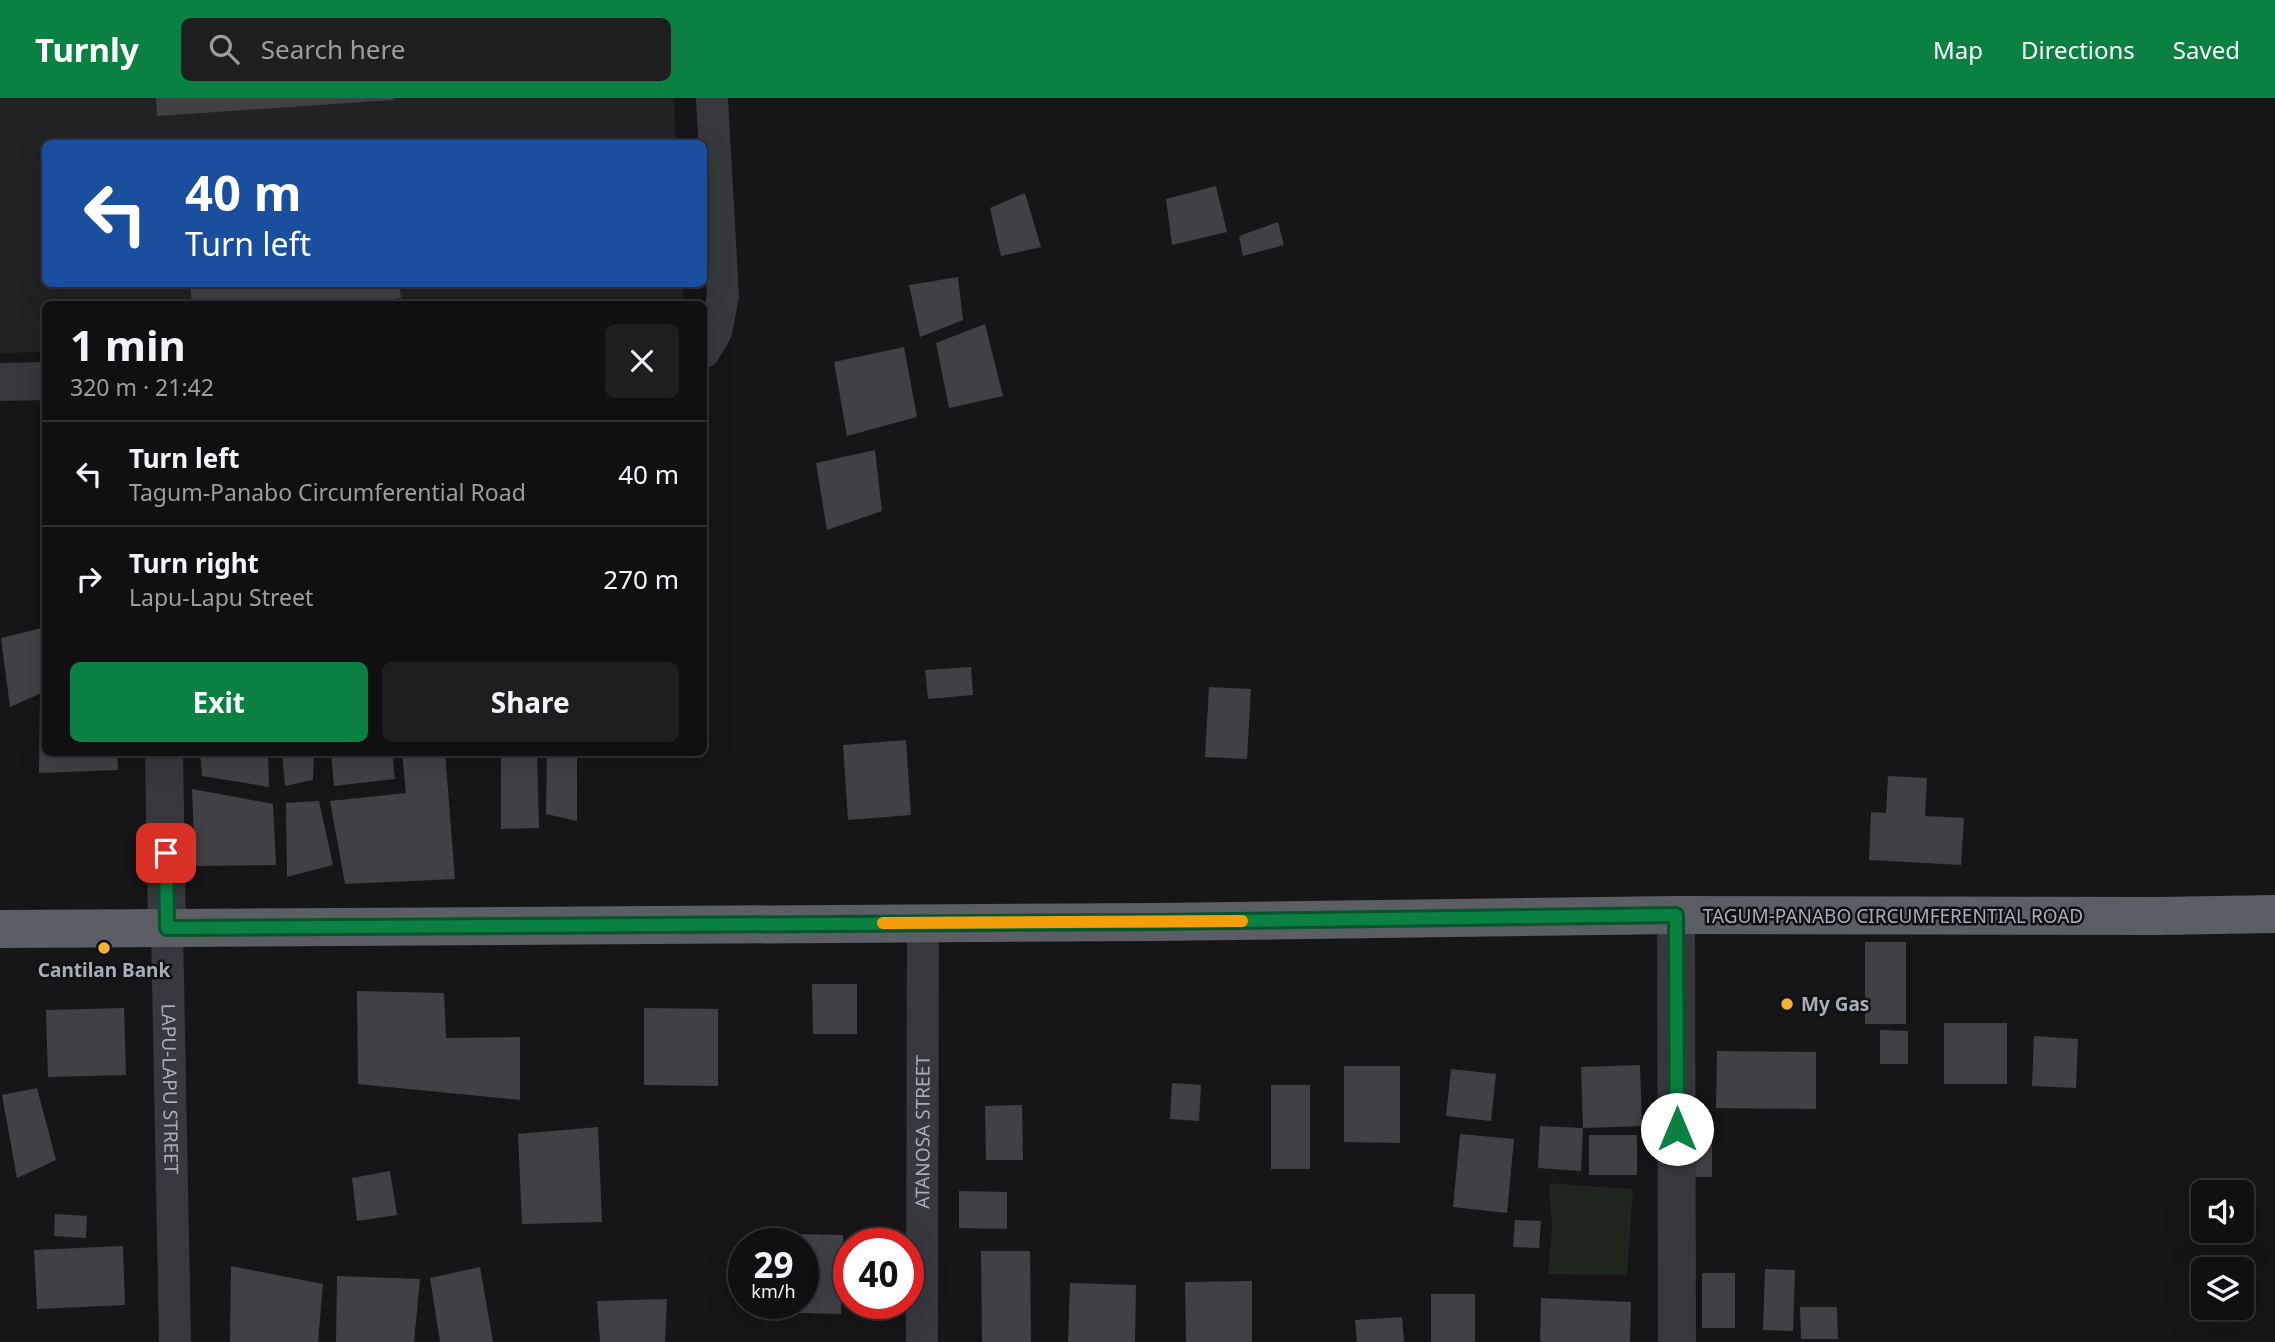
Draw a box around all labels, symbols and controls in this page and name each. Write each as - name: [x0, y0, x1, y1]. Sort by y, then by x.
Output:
- search box: [181, 18, 671, 81]
- text: Turnly: [35, 27, 139, 72]
- icon: search: [205, 30, 243, 68]
- text: Search here: [261, 31, 405, 67]
- text: Map: [1933, 33, 1983, 66]
- text: Directions: [2021, 33, 2135, 66]
- text: Saved: [2173, 33, 2240, 66]
- text: 40 m: [185, 159, 302, 225]
- icon: left: [70, 168, 161, 259]
- text: Turn left: [185, 222, 311, 265]
- text: 1 min: [70, 316, 186, 373]
- button: close: [605, 324, 679, 398]
- text: 320 m · 21:42: [70, 371, 214, 403]
- text: Turn left: [129, 440, 240, 476]
- icon: left: [70, 455, 108, 493]
- text: 40 m: [618, 456, 679, 492]
- text: Tagum-Panabo Circumferential Road: [129, 476, 526, 508]
- text: Turn right: [129, 545, 259, 581]
- icon: right: [70, 560, 108, 598]
- text: 270 m: [603, 561, 679, 597]
- text: Lapu-Lapu Street: [129, 581, 313, 613]
- button: Exit: [70, 662, 368, 742]
- button: Share: [382, 662, 679, 742]
- pin: [136, 823, 196, 883]
- icon: arrive: [147, 834, 185, 872]
- street label: TAGUM-PANABO CIRCUMFERENTIAL ROAD: [1703, 903, 2083, 929]
- marker: Cantilan Bank: [96, 940, 112, 956]
- place label: Cantilan Bank: [38, 957, 170, 983]
- place label: My Gas: [1801, 991, 1869, 1017]
- marker: My Gas: [1779, 996, 1795, 1012]
- street label: LAPU-LAPU STREET: [155, 1003, 185, 1175]
- street label: ATANOSA STREET: [909, 1055, 936, 1209]
- position arrow: [1640, 1092, 1714, 1166]
- map controls: [2191, 1180, 2254, 1320]
- button: sound: [2191, 1180, 2254, 1243]
- speed limit sign: 40: [833, 1228, 924, 1319]
- text: 29: [753, 1241, 794, 1288]
- button: layers: [2191, 1257, 2254, 1320]
- text: km/h: [751, 1279, 796, 1303]

